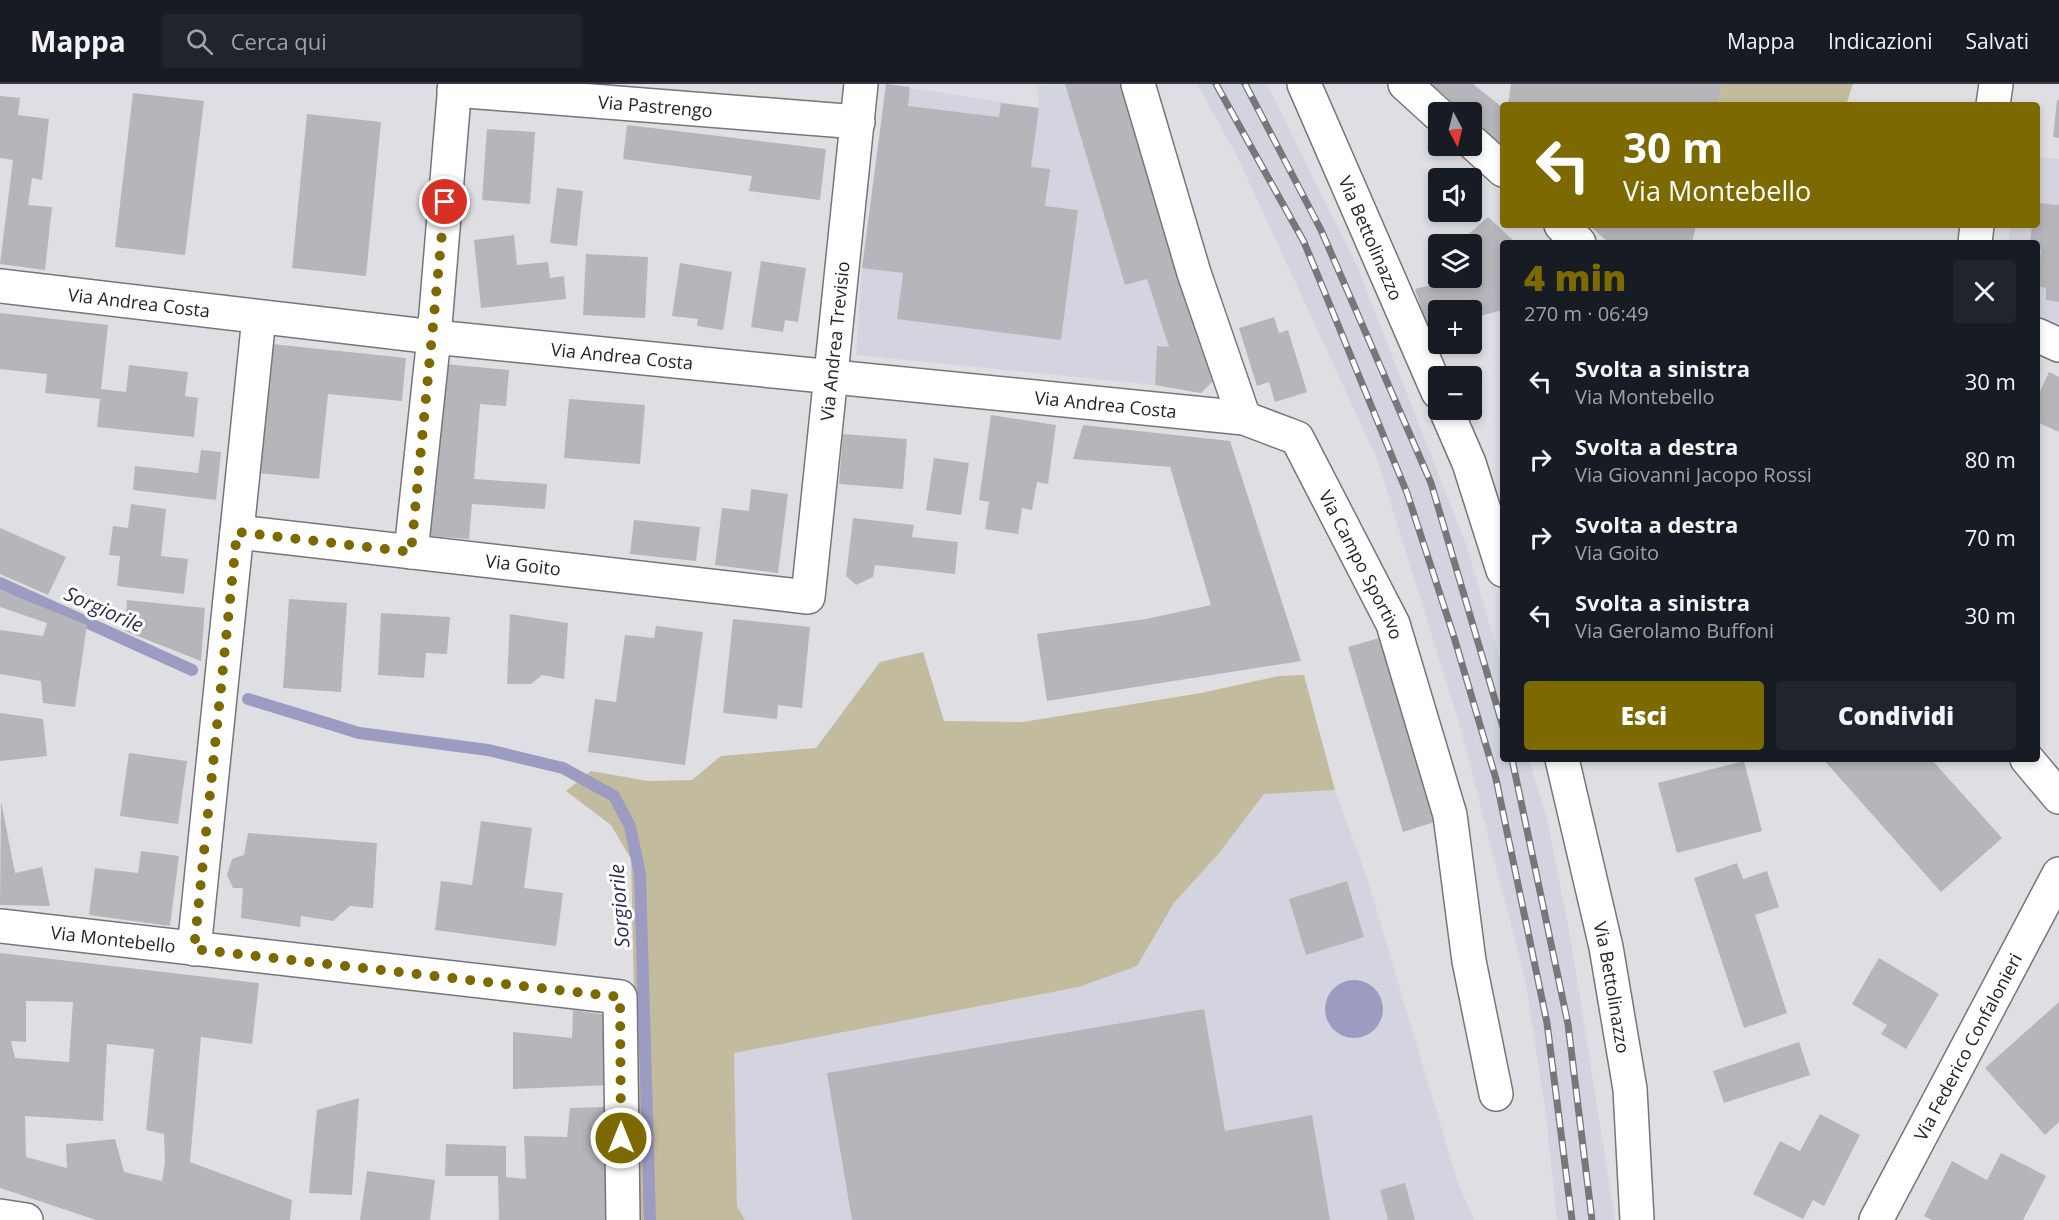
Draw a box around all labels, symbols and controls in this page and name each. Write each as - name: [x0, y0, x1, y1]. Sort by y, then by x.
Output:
- search box: [162, 14, 582, 68]
- text: Mappa: [30, 22, 126, 60]
- icon: search: [183, 25, 216, 58]
- text: Cerca qui: [231, 26, 327, 56]
- text: Mappa: [1727, 27, 1795, 55]
- text: Indicazioni: [1828, 27, 1933, 55]
- text: Salvati: [1966, 27, 2029, 55]
- street label: Via Pastrengo: [597, 89, 714, 122]
- north arrow: [1428, 102, 1482, 156]
- map controls: [1428, 102, 1482, 420]
- text: 30 m: [1623, 118, 1723, 175]
- icon: left: [1524, 126, 1602, 204]
- button: sound: [1428, 168, 1482, 222]
- street label: Via Bettolinazzo: [1333, 172, 1409, 304]
- text: Via Montebello: [1623, 172, 1811, 209]
- pin: [419, 176, 470, 227]
- icon: arrive: [428, 185, 461, 218]
- button: layers: [1428, 234, 1482, 288]
- text: 4 min: [1524, 253, 1626, 302]
- street label: Via Andrea Trevisio: [814, 260, 855, 422]
- button: close: [1953, 260, 2016, 323]
- street label: Via Andrea Costa: [67, 282, 211, 323]
- button: +: [1428, 300, 1482, 354]
- text: 270 m · 06:49: [1524, 300, 1649, 327]
- street label: Via Andrea Costa: [550, 337, 694, 375]
- text: Svolta a sinistra: [1575, 353, 1750, 383]
- icon: left: [1524, 365, 1557, 398]
- button: −: [1428, 366, 1482, 420]
- text: 30 m: [1965, 366, 2016, 396]
- text: Via Montebello: [1575, 383, 1715, 410]
- street label: Via Andrea Costa: [1033, 385, 1178, 423]
- text: Svolta a destra: [1575, 431, 1738, 461]
- icon: right: [1524, 443, 1557, 476]
- text: 80 m: [1965, 444, 2016, 474]
- text: Via Giovanni Jacopo Rossi: [1575, 461, 1812, 488]
- street label: Via Campo Sportivo: [1314, 486, 1409, 642]
- text: Svolta a destra: [1575, 509, 1738, 539]
- icon: right: [1524, 521, 1557, 554]
- text: 70 m: [1965, 522, 2016, 552]
- text: Via Goito: [1575, 539, 1659, 566]
- street label: Via Goito: [484, 548, 562, 581]
- water label: Sorgiorile: [60, 580, 148, 638]
- text: Svolta a sinistra: [1575, 587, 1750, 617]
- icon: left: [1524, 599, 1557, 632]
- text: 30 m: [1965, 600, 2016, 630]
- text: Via Gerolamo Buffoni: [1575, 617, 1774, 644]
- button: Esci: [1524, 681, 1764, 750]
- button: Condividi: [1776, 681, 2016, 750]
- water label: Sorgiorile: [603, 863, 635, 949]
- street label: Via Bettolinazzo: [1588, 919, 1636, 1055]
- street label: Via Montebello: [49, 920, 177, 958]
- street label: Via Federico Confalonieri: [1908, 949, 2027, 1145]
- position arrow: [589, 1106, 653, 1170]

